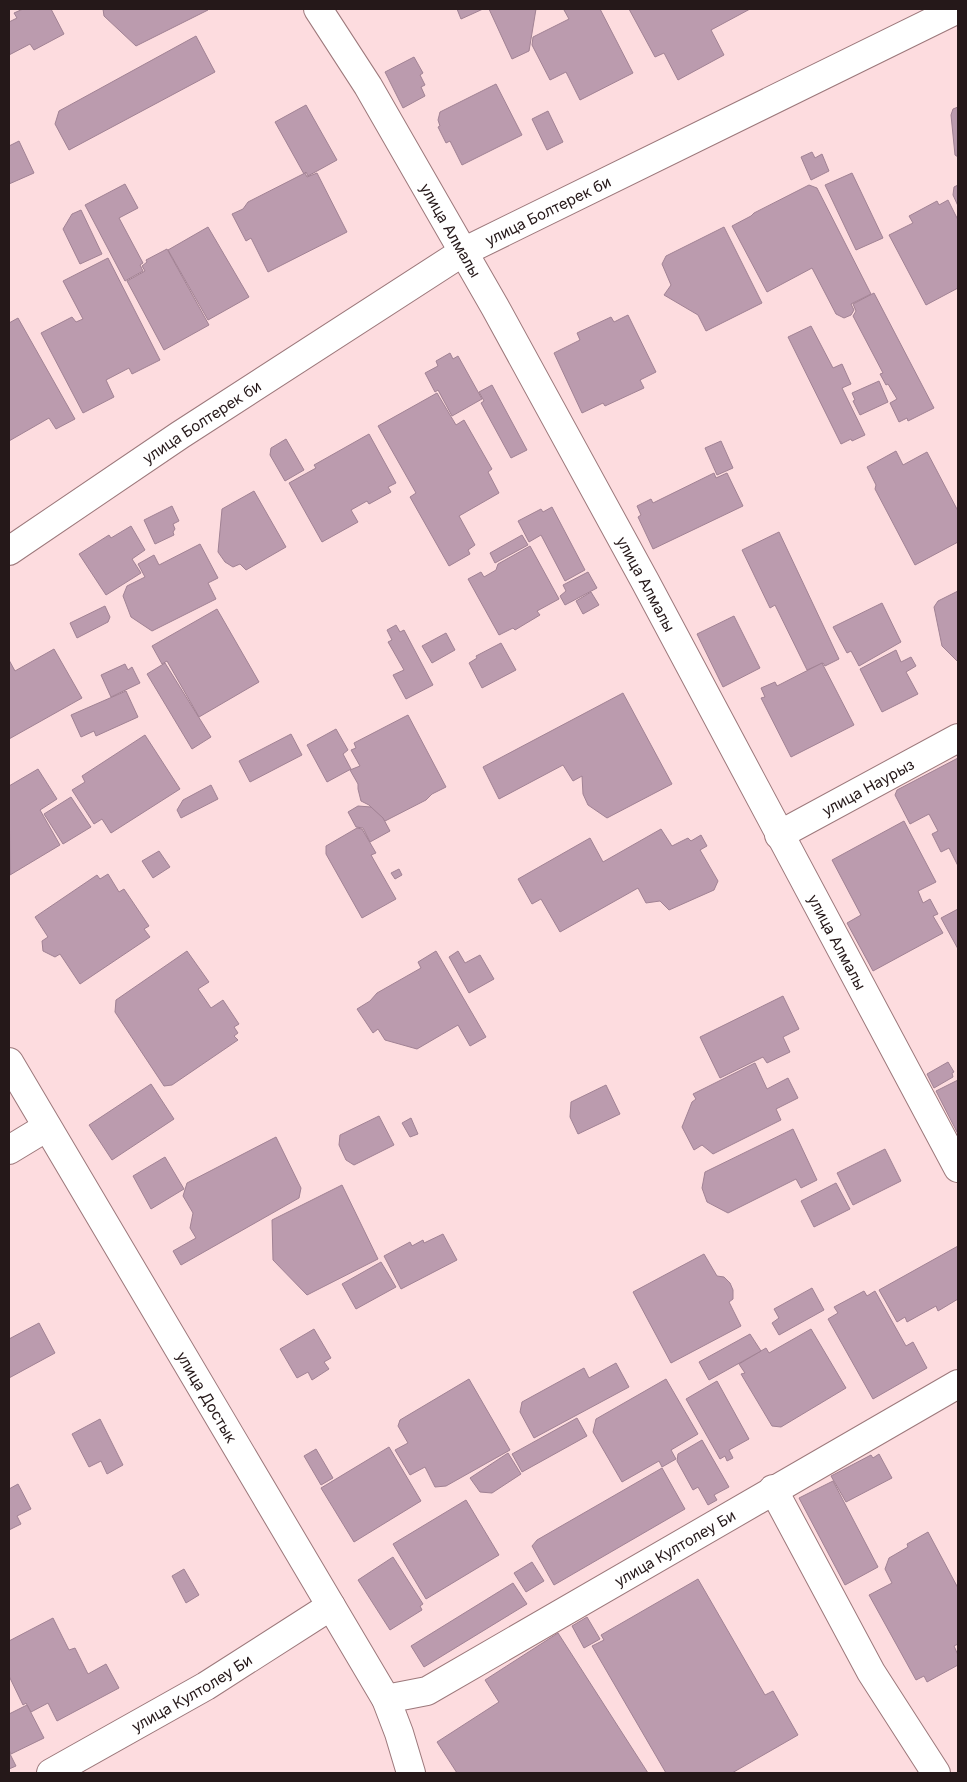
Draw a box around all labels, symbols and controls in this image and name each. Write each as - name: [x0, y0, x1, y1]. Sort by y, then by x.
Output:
- street label: улица Болтерек би: [482, 172, 614, 249]
- street label: улица Алмалы: [416, 180, 485, 281]
- street label: улица Болтерек би: [139, 376, 264, 467]
- street label: улица Алмалы: [613, 533, 680, 635]
- street label: улица Наурыз: [818, 754, 917, 820]
- street label: улица Алмалы: [804, 891, 871, 993]
- street label: улица Достык: [173, 1348, 242, 1446]
- street label: улица Култолеу Би: [611, 1505, 739, 1590]
- street label: улица Култолеу Би: [128, 1650, 255, 1735]

